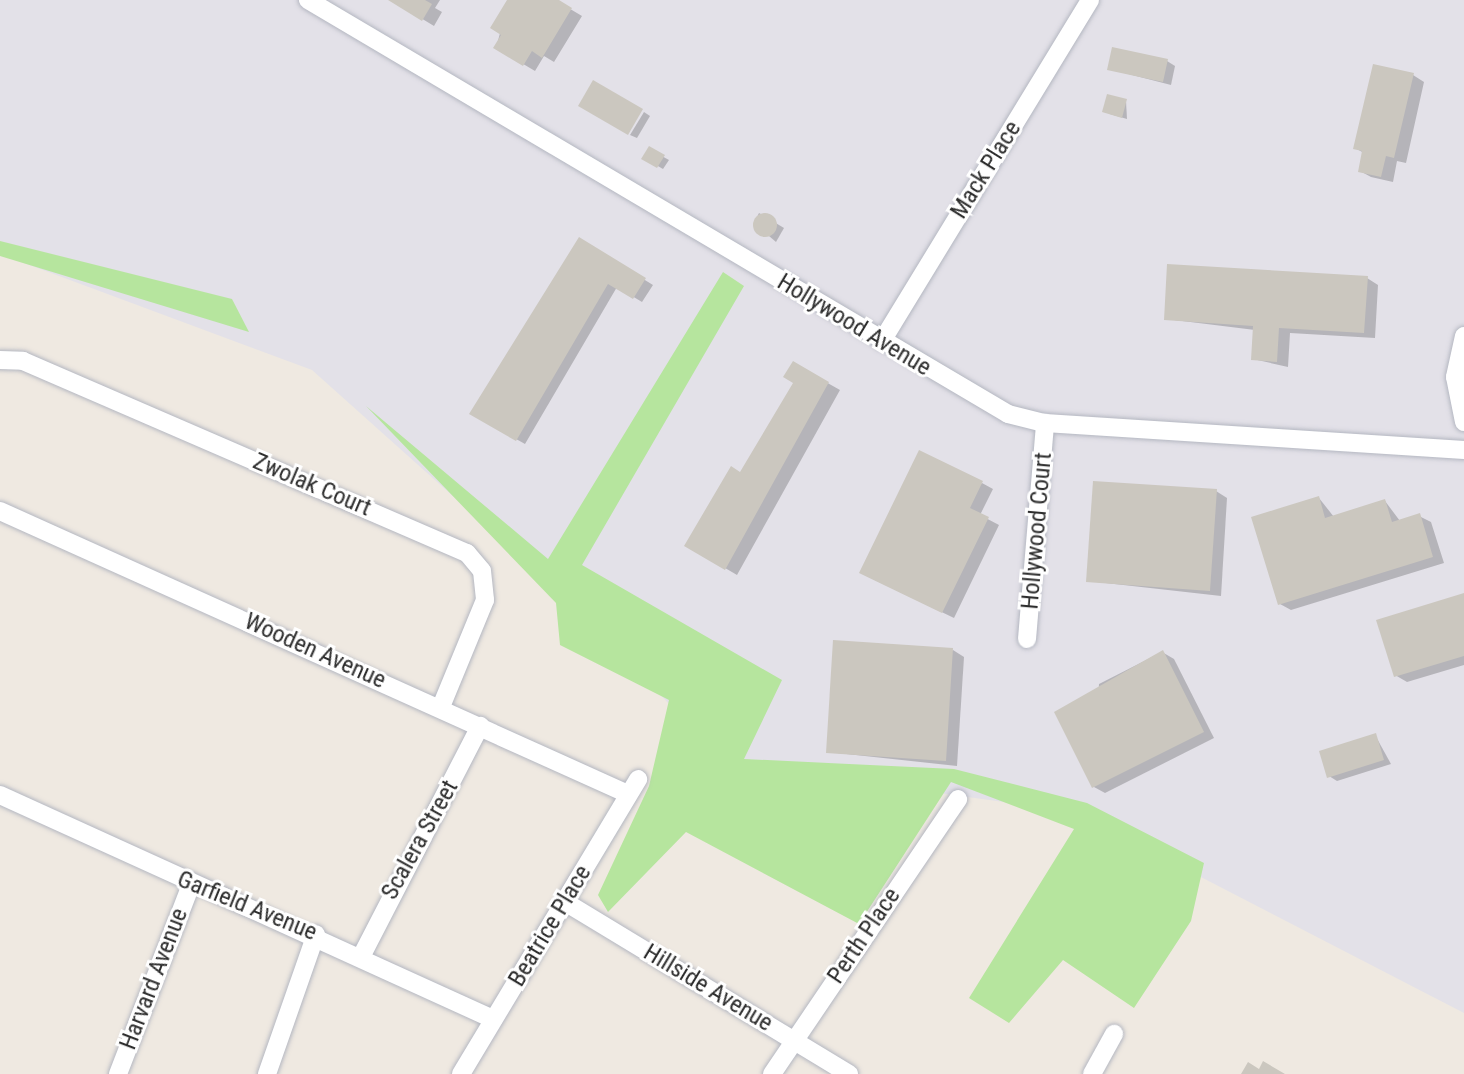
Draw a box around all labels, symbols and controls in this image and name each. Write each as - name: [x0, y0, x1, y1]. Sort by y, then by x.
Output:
- street label: Mack Place: [945, 116, 1027, 224]
- street label: Hollywood Avenue: [772, 268, 936, 382]
- street label: Zwolak Court: [249, 447, 375, 523]
- street label: Hollywood Court: [1016, 451, 1058, 611]
- street label: Wooden Avenue: [240, 607, 390, 695]
- street label: Scalera Street: [375, 775, 465, 905]
- street label: Beatrice Place: [503, 860, 597, 992]
- street label: Garfield Avenue: [173, 865, 321, 947]
- street label: Perth Place: [822, 883, 906, 989]
- street label: Harvard Avenue: [114, 904, 194, 1054]
- street label: Hillside Avenue: [638, 938, 778, 1038]

